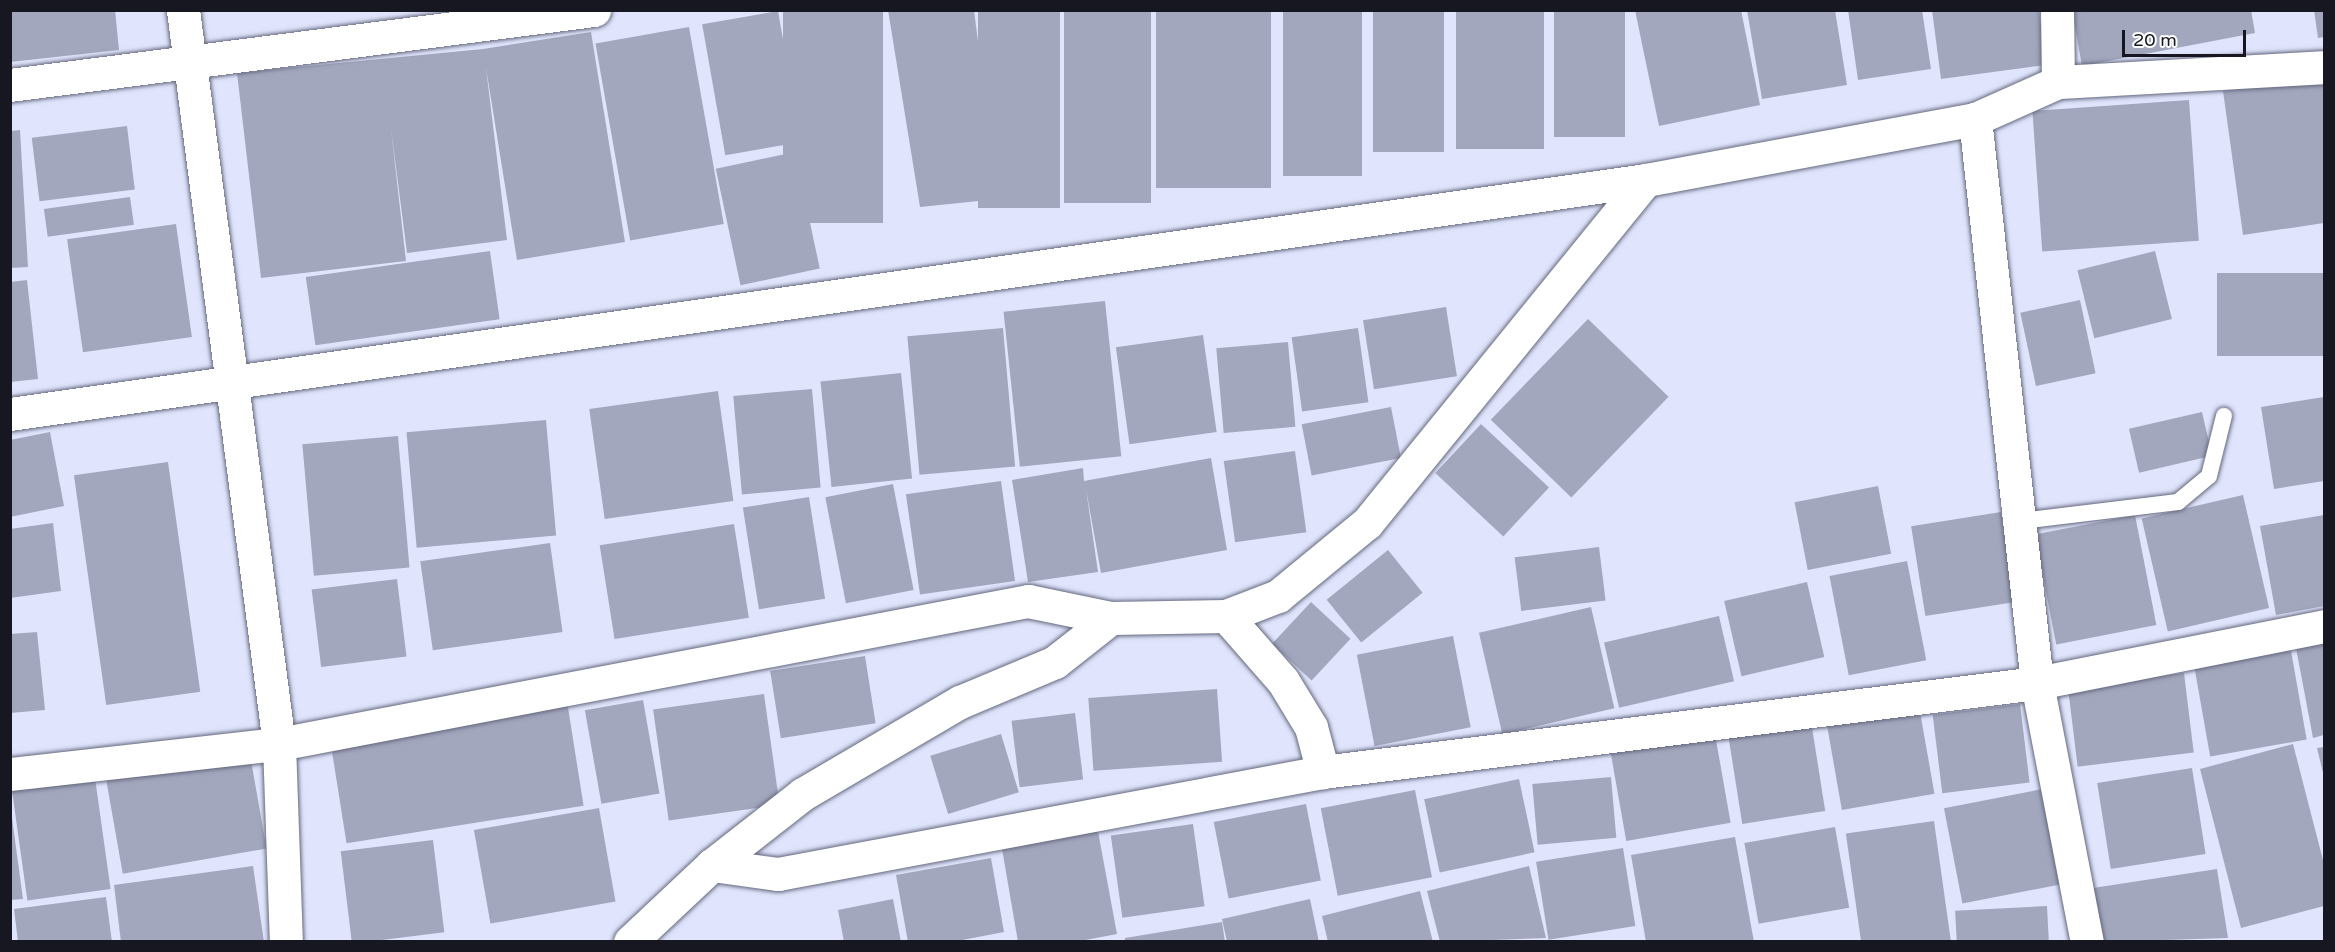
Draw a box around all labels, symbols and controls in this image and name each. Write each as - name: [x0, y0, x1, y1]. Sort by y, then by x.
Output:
- scale bar: [2125, 18, 2250, 56]
- text: 20 m: [2133, 29, 2177, 51]

